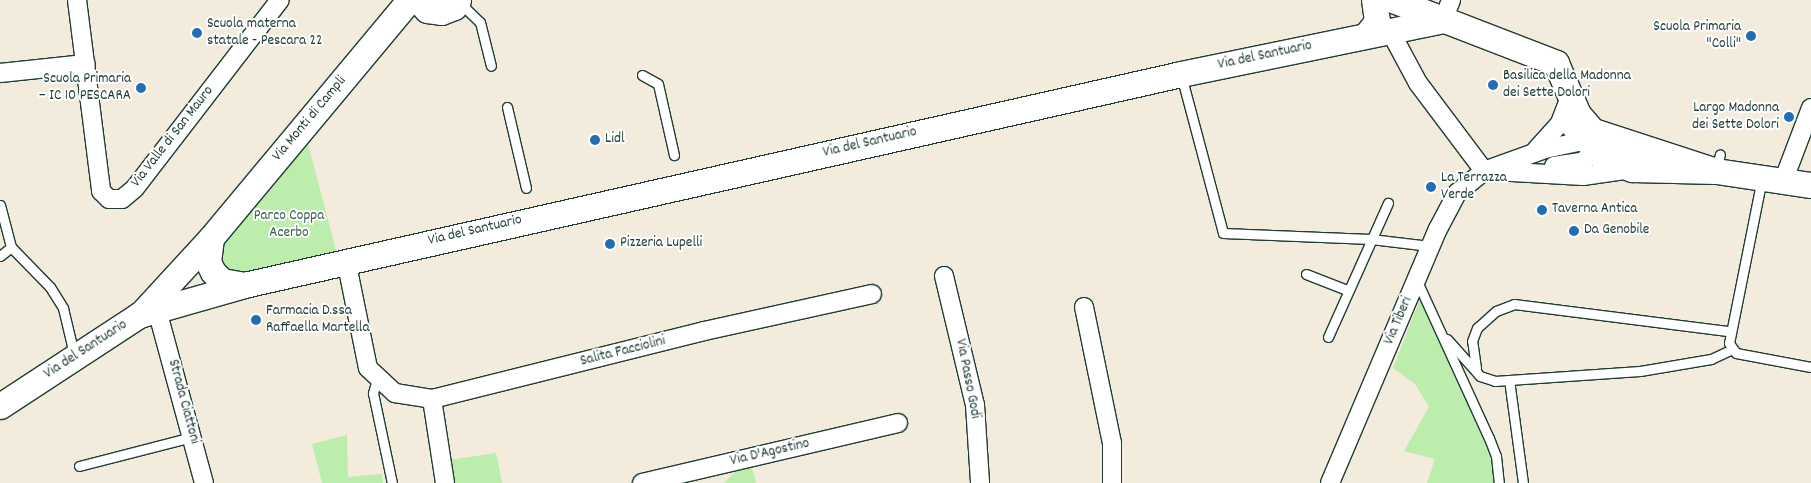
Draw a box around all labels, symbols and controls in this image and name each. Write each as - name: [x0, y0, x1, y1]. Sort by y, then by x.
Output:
- place label: Scuola materna statale - Pescara 22: [207, 15, 323, 50]
- place label: Scuola Primaria "Colli": [1653, 18, 1741, 53]
- marker: Scuola materna statale - Pescara 22: [191, 27, 203, 39]
- marker: Scuola Primaria "Colli": [1745, 30, 1757, 42]
- street label: Via del Santuario: [1216, 37, 1314, 75]
- place label: Basilica della Madonna dei Sette Dolori: [1503, 67, 1631, 102]
- place label: Scuola Primaria – IC 10 PESCARA: [38, 70, 131, 105]
- street label: Via Monti di Campli: [269, 73, 351, 165]
- marker: Basilica della Madonna dei Sette Dolori: [1487, 79, 1499, 91]
- marker: Scuola Primaria – IC 10 PESCARA: [135, 82, 147, 94]
- street label: Via Valle di San Mauro: [128, 83, 218, 191]
- place label: Largo Madonna dei Sette Dolori: [1692, 99, 1779, 134]
- marker: Largo Madonna dei Sette Dolori: [1783, 111, 1795, 123]
- street label: Via del Santuario: [821, 123, 919, 163]
- place label: Lidl: [605, 131, 624, 149]
- marker: Lidl: [589, 134, 601, 146]
- place label: La Terrazza Verde: [1441, 169, 1507, 204]
- marker: La Terrazza Verde: [1425, 181, 1437, 193]
- place label: Taverna Antica: [1552, 201, 1637, 219]
- marker: Taverna Antica: [1536, 204, 1548, 216]
- park label: Parco Coppa Acerbo: [254, 207, 324, 242]
- street label: Via del Santuario: [426, 211, 524, 251]
- place label: Da Genobile: [1584, 222, 1649, 240]
- marker: Da Genobile: [1568, 225, 1580, 237]
- place label: Pizzeria Lupelli: [620, 235, 702, 253]
- marker: Pizzeria Lupelli: [604, 238, 616, 250]
- street label: Via Tiberi: [1381, 294, 1417, 348]
- place label: Farmacia D.ssa Raffaella Martella: [266, 302, 369, 337]
- marker: Farmacia D.ssa Raffaella Martella: [250, 314, 262, 326]
- street label: Via del Santuario: [41, 316, 131, 384]
- street label: Salita Facciolini: [579, 333, 667, 371]
- street label: Via Passo Godi: [950, 338, 984, 420]
- street label: Strada Ciattoni: [163, 358, 203, 446]
- street label: Via D'Agostino: [729, 435, 811, 471]

